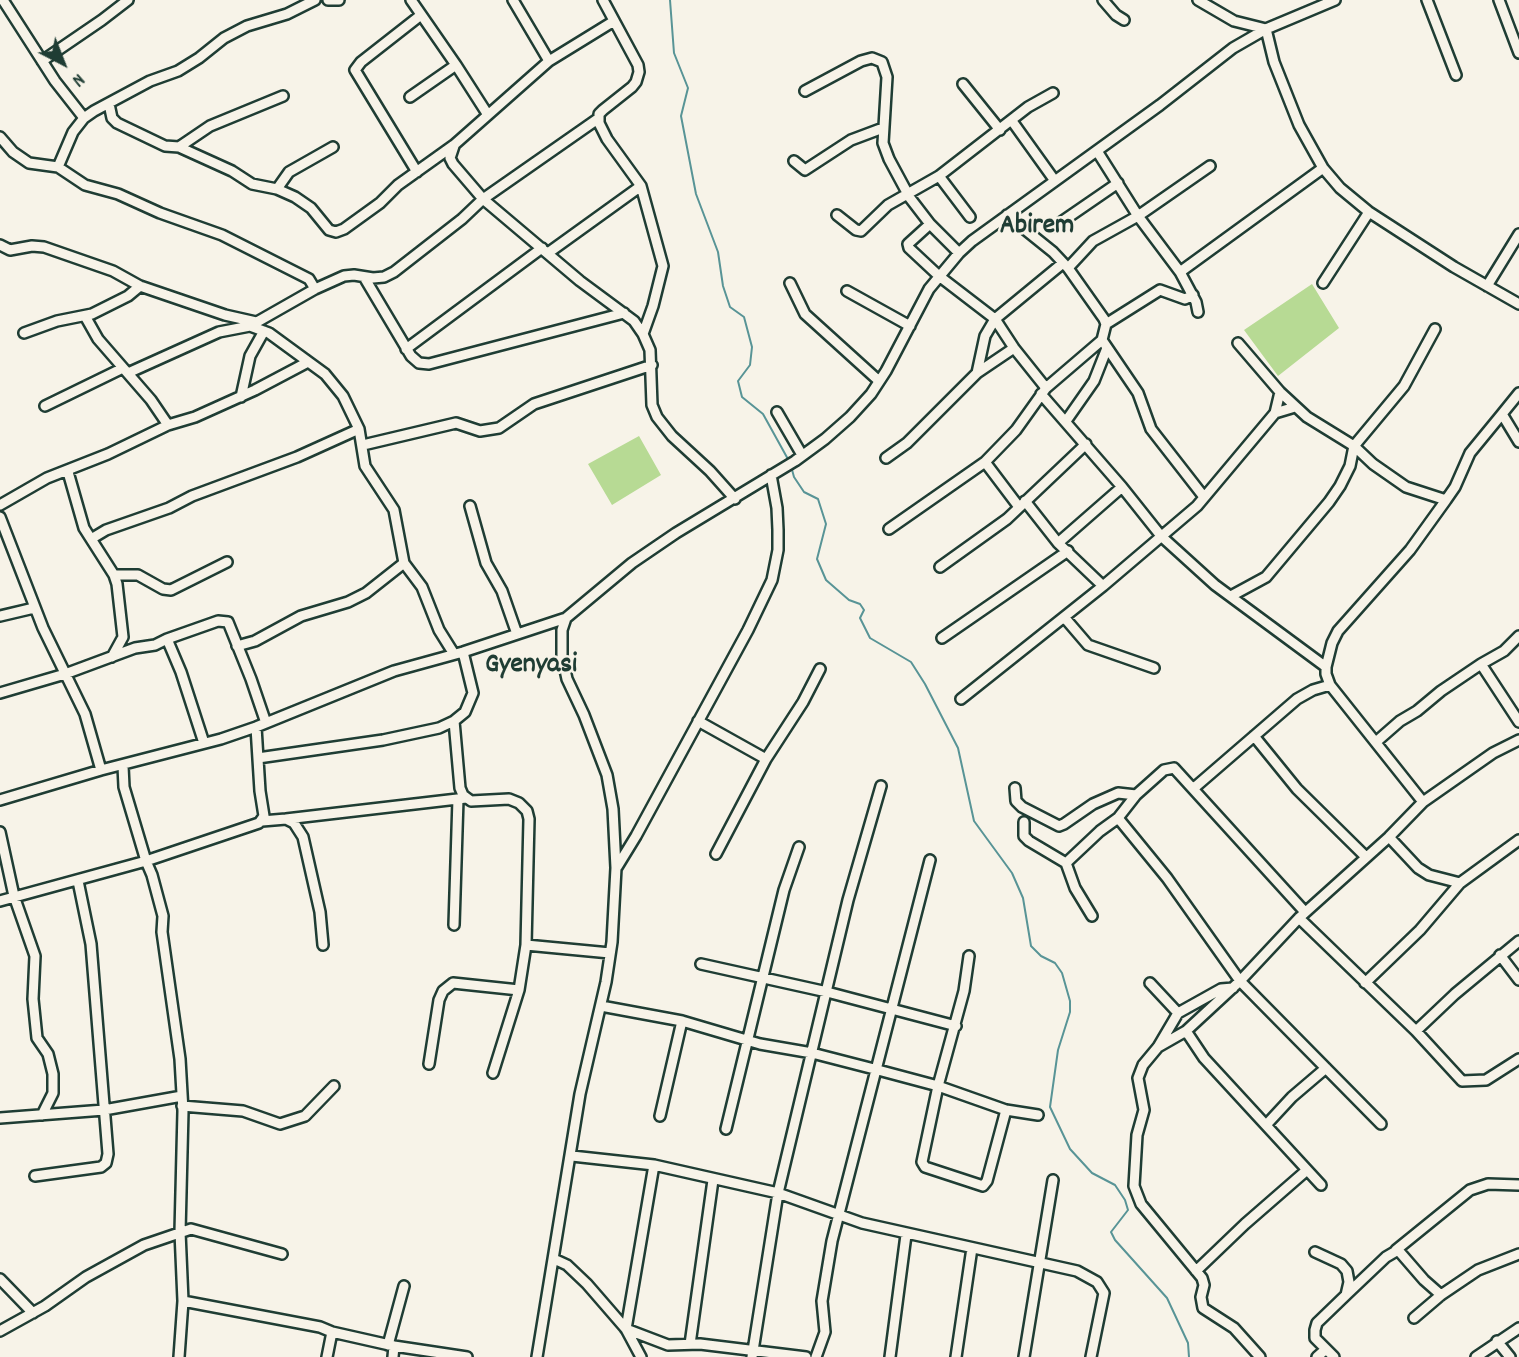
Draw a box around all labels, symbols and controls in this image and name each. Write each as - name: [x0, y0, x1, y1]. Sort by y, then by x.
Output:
- north arrow: [28, 28, 98, 98]
- text: N: [65, 66, 90, 92]
- district label: Abirem: [1000, 211, 1074, 245]
- district label: Gyenyasi: [485, 650, 577, 684]

